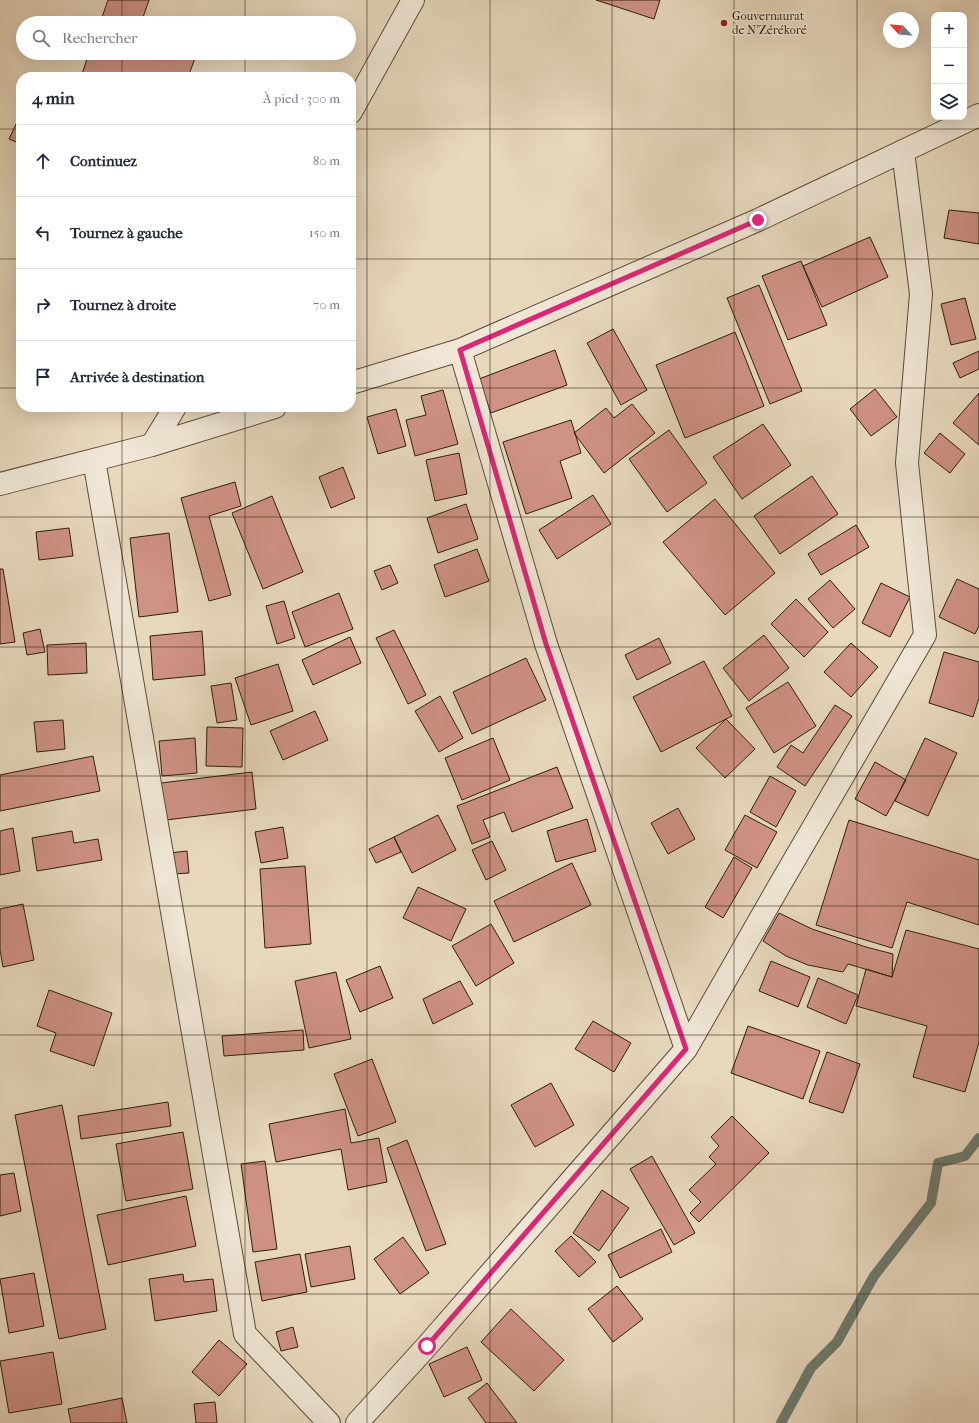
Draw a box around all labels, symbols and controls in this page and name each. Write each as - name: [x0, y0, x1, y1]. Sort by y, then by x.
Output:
- place label: Gouvernaurat de N'Zérékoré: [732, 9, 807, 37]
- north arrow: [883, 12, 919, 48]
- map controls: [931, 12, 967, 120]
- button: +: [931, 12, 967, 48]
- search box: [16, 16, 356, 60]
- marker: Gouvernaurat de N'Zérékoré: [719, 18, 729, 28]
- icon: search: [30, 27, 52, 49]
- text: Rechercher: [62, 29, 137, 47]
- button: −: [931, 48, 967, 84]
- button: layers: [931, 84, 967, 120]
- text: 4 min: [32, 88, 75, 108]
- text: À pied · 300 m: [263, 91, 340, 106]
- icon: ahead: [32, 150, 54, 172]
- text: Continuez: [70, 152, 137, 170]
- text: 80 m: [313, 153, 340, 168]
- route end: [749, 211, 767, 229]
- icon: left: [32, 222, 54, 244]
- text: Tournez à gauche: [70, 224, 183, 242]
- text: 150 m: [309, 225, 340, 240]
- icon: right: [32, 294, 54, 316]
- text: Tournez à droite: [70, 296, 176, 314]
- text: 70 m: [313, 297, 340, 312]
- icon: arrive: [32, 366, 54, 388]
- text: Arrivée à destination: [70, 368, 205, 386]
- route start: [418, 1337, 436, 1355]

